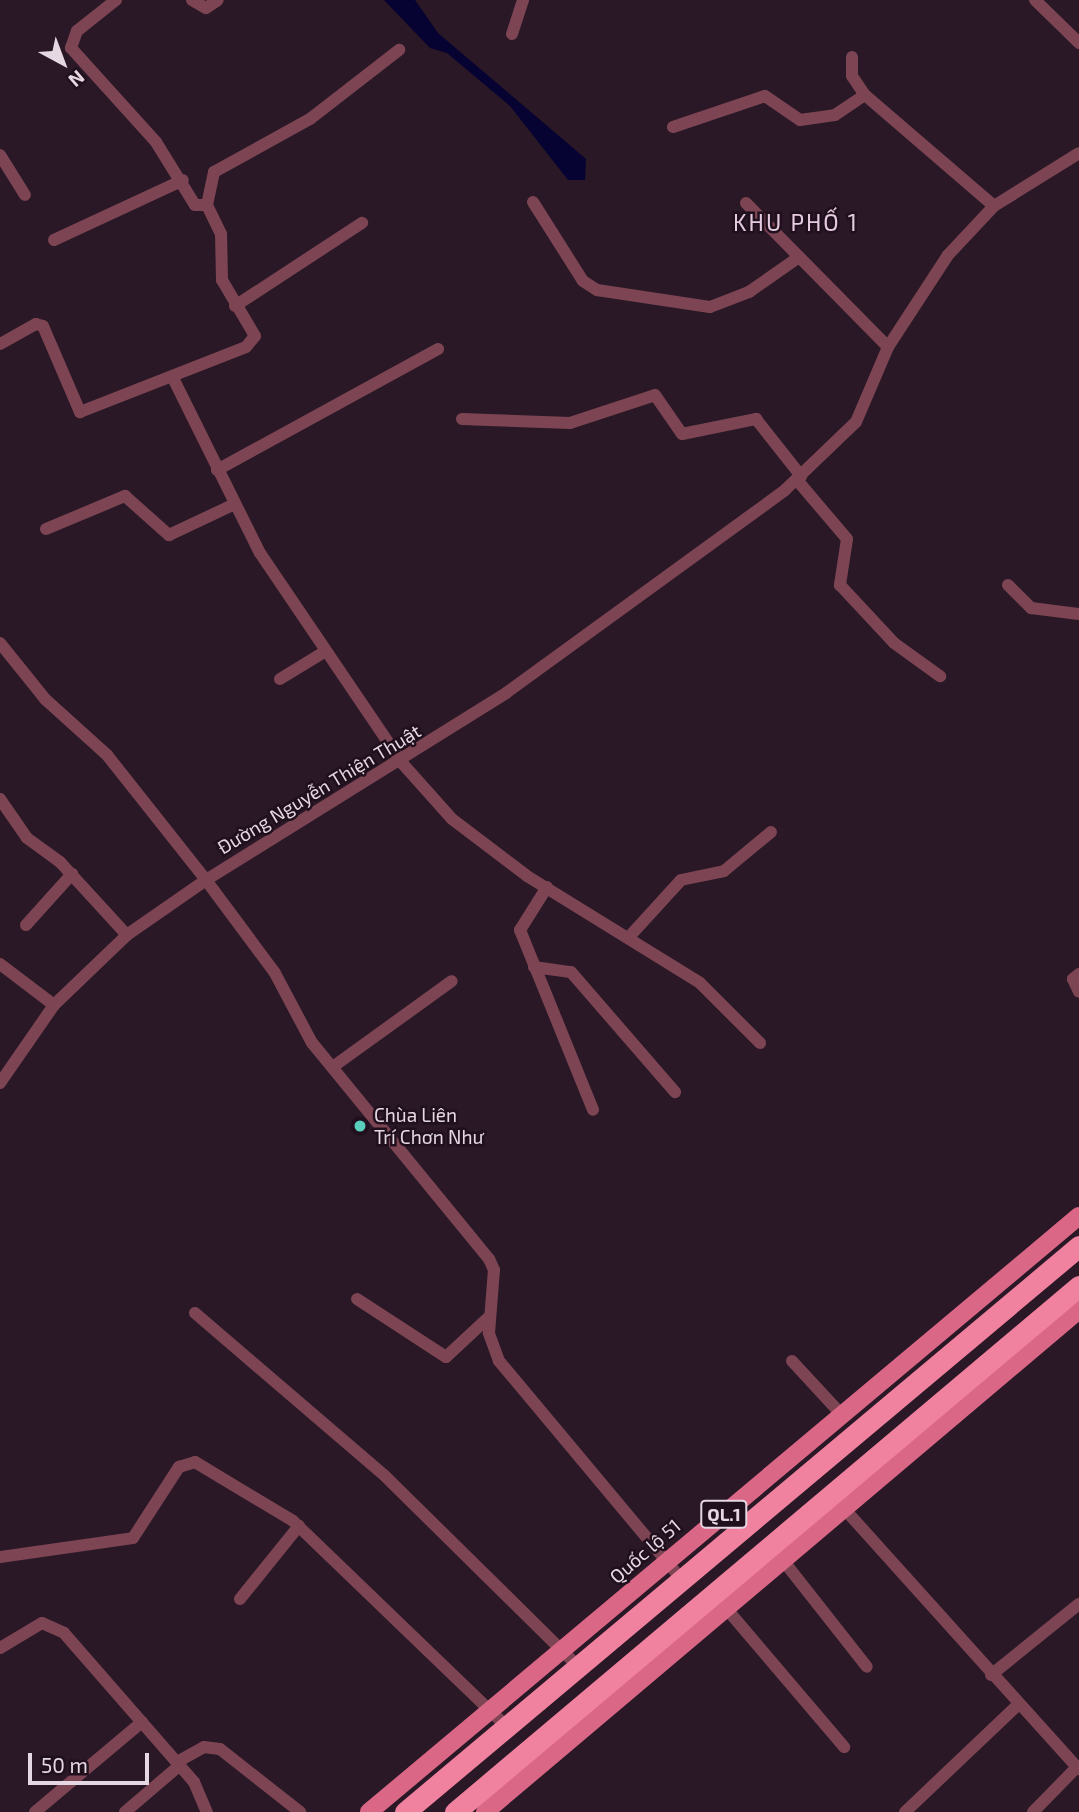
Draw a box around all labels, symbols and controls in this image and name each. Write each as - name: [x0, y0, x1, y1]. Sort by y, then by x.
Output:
- north arrow: [28, 28, 98, 98]
- text: N: [64, 66, 90, 92]
- district label: KHU PHỐ 1: [734, 208, 858, 236]
- street label: Đường Nguyễn Thiện Thuật: [213, 719, 425, 859]
- place label: Chùa Liên Trí Chơn Như: [374, 1104, 484, 1148]
- marker: Chùa Liên Trí Chơn Như: [352, 1118, 368, 1134]
- road number: QL.1: [700, 1499, 748, 1528]
- street label: Quốc lộ 51: [605, 1514, 685, 1588]
- scale bar: [32, 1738, 152, 1782]
- text: 50 m: [41, 1752, 88, 1777]

